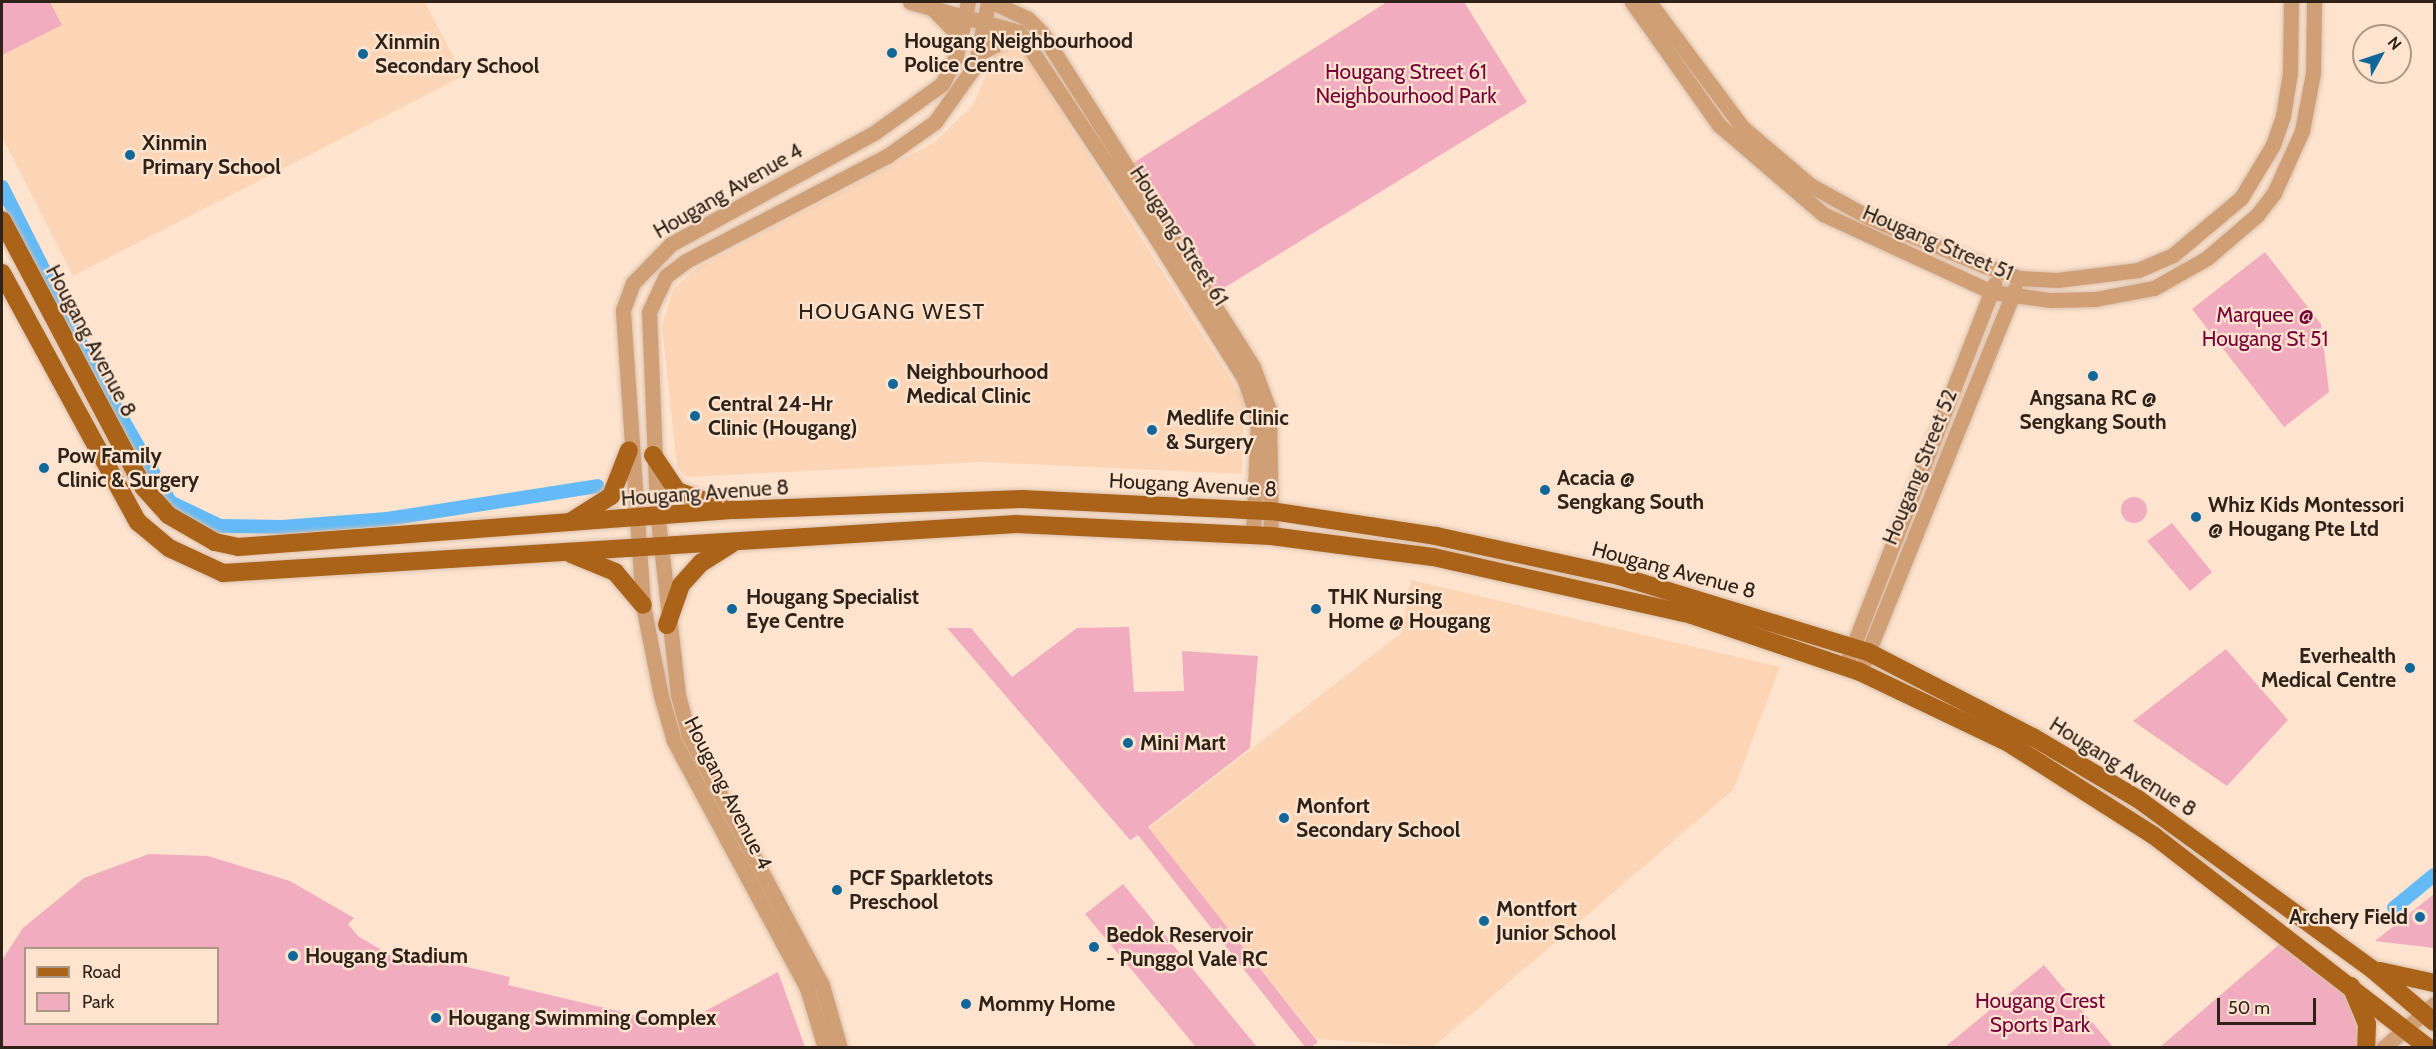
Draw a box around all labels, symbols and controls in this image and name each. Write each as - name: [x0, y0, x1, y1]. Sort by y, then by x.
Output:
- north arrow: [2352, 24, 2412, 84]
- place label: Hougang Neighbourhood Police Centre: [904, 28, 1133, 78]
- place label: Xinmin Secondary School: [375, 29, 539, 79]
- text: N: [2384, 33, 2406, 54]
- marker: Hougang Neighbourhood Police Centre: [885, 46, 899, 60]
- marker: Xinmin Secondary School: [356, 47, 370, 61]
- park label: Hougang Street 61 Neighbourhood Park: [1315, 59, 1497, 109]
- place label: Xinmin Primary School: [142, 130, 281, 180]
- street label: Hougang Avenue 4: [649, 138, 807, 244]
- marker: Xinmin Primary School: [123, 148, 137, 162]
- street label: Hougang Street 61: [1124, 161, 1234, 311]
- street label: Hougang Street 51: [1859, 200, 2017, 286]
- street label: Hougang Avenue 8: [40, 261, 142, 421]
- district label: HOUGANG WEST: [798, 299, 986, 325]
- park label: Marquee @ Hougang St 51: [2202, 302, 2328, 352]
- place label: Neighbourhood Medical Clinic: [906, 359, 1048, 409]
- marker: Angsana RC @ Sengkang South: [2086, 369, 2100, 383]
- marker: Neighbourhood Medical Clinic: [884, 375, 902, 393]
- place label: Angsana RC @ Sengkang South: [2019, 385, 2167, 435]
- street label: Hougang Street 52: [1877, 386, 1963, 548]
- place label: Central 24-Hr Clinic (Hougang): [708, 391, 857, 441]
- place label: Medlife Clinic & Surgery: [1166, 405, 1289, 455]
- marker: Central 24-Hr Clinic (Hougang): [686, 407, 704, 425]
- marker: Medlife Clinic & Surgery: [1143, 421, 1161, 439]
- place label: Pow Family Clinic & Surgery: [57, 443, 199, 493]
- marker: Pow Family Clinic & Surgery: [35, 459, 53, 477]
- place label: Acacia @ Sengkang South: [1557, 465, 1704, 515]
- street label: Hougang Avenue 8: [1108, 468, 1278, 502]
- street label: Hougang Avenue 8: [620, 475, 790, 511]
- marker: Acacia @ Sengkang South: [1538, 483, 1552, 497]
- place label: Whiz Kids Montessori @ Hougang Pte Ltd: [2208, 492, 2404, 542]
- marker: Whiz Kids Montessori @ Hougang Pte Ltd: [2189, 510, 2203, 524]
- street label: Hougang Avenue 8: [1589, 536, 1759, 604]
- place label: Hougang Specialist Eye Centre: [746, 584, 919, 634]
- place label: THK Nursing Home @ Hougang: [1328, 584, 1490, 634]
- marker: Hougang Specialist Eye Centre: [723, 600, 741, 618]
- marker: THK Nursing Home @ Hougang: [1309, 602, 1323, 616]
- place label: Everhealth Medical Centre: [2261, 643, 2396, 693]
- marker: Everhealth Medical Centre: [2401, 659, 2419, 677]
- street label: Hougang Avenue 4: [679, 712, 777, 874]
- street label: Hougang Avenue 8: [2045, 712, 2201, 822]
- place label: Mini Mart: [1140, 730, 1226, 756]
- marker: Mini Mart: [1121, 736, 1135, 750]
- place label: Monfort Secondary School: [1296, 793, 1460, 843]
- marker: Monfort Secondary School: [1277, 811, 1291, 825]
- place label: PCF Sparkletots Preschool: [849, 865, 993, 915]
- marker: PCF Sparkletots Preschool: [830, 883, 844, 897]
- place label: Montfort Junior School: [1496, 896, 1616, 946]
- place label: Archery Field: [2289, 904, 2408, 930]
- marker: Archery Field: [2413, 910, 2427, 924]
- marker: Montfort Junior School: [1477, 914, 1491, 928]
- place label: Bedok Reservoir - Punggol Vale RC: [1106, 922, 1268, 972]
- marker: Bedok Reservoir - Punggol Vale RC: [1087, 940, 1101, 954]
- place label: Hougang Stadium: [305, 943, 468, 969]
- legend: [24, 947, 219, 1025]
- marker: Hougang Stadium: [286, 949, 300, 963]
- text: Road: [82, 961, 121, 983]
- scale bar: [2220, 986, 2319, 1024]
- park label: Hougang Crest Sports Park: [1975, 988, 2105, 1038]
- text: Park: [82, 991, 114, 1013]
- place label: Mommy Home: [978, 991, 1115, 1017]
- marker: Mommy Home: [959, 997, 973, 1011]
- text: 50 m: [2228, 997, 2270, 1019]
- place label: Hougang Swimming Complex: [448, 1005, 716, 1031]
- marker: Hougang Swimming Complex: [429, 1011, 443, 1025]

